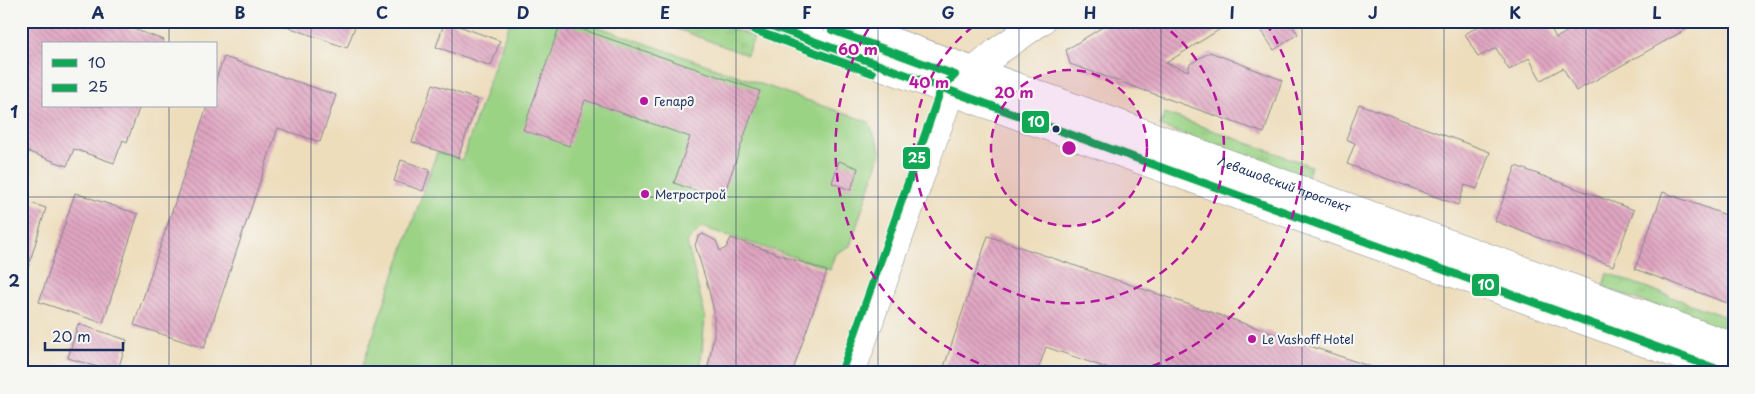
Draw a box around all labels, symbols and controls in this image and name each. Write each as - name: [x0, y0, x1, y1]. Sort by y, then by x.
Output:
- text: A: [92, 0, 105, 24]
- text: B: [235, 0, 246, 24]
- text: C: [376, 0, 388, 24]
- text: D: [517, 0, 529, 24]
- text: E: [660, 0, 670, 24]
- text: F: [802, 0, 812, 24]
- text: G: [941, 0, 955, 24]
- text: H: [1084, 0, 1096, 24]
- text: I: [1229, 0, 1235, 24]
- text: J: [1368, 0, 1378, 24]
- text: K: [1509, 0, 1521, 24]
- text: L: [1652, 0, 1662, 24]
- text: 60 m: [838, 37, 878, 60]
- legend: [42, 42, 218, 108]
- text: 10: [88, 50, 106, 73]
- text: 40 m: [909, 70, 949, 93]
- text: 25: [88, 74, 108, 97]
- text: 20 m: [995, 80, 1033, 103]
- place label: Гепард: [654, 92, 694, 110]
- marker: Гепард: [638, 95, 650, 107]
- text: 1: [10, 99, 18, 123]
- line badge: 10: [1021, 110, 1050, 134]
- text: 10: [1027, 111, 1045, 132]
- unlabelled marker: [1051, 124, 1061, 134]
- centre of rings: [1060, 139, 1078, 157]
- line badge: 25: [902, 146, 931, 170]
- text: 25: [908, 147, 926, 168]
- street label: Левашовский проспект: [1215, 152, 1353, 216]
- place label: Метрострой: [655, 185, 726, 203]
- marker: Метрострой: [639, 188, 651, 200]
- text: 2: [8, 268, 20, 292]
- line badge: 10: [1471, 273, 1500, 297]
- text: 10: [1477, 274, 1495, 295]
- scale bar: [45, 319, 122, 351]
- text: 20 m: [52, 324, 91, 347]
- place label: Le Vashoff Hotel: [1262, 330, 1354, 348]
- marker: Le Vashoff Hotel: [1246, 333, 1258, 345]

